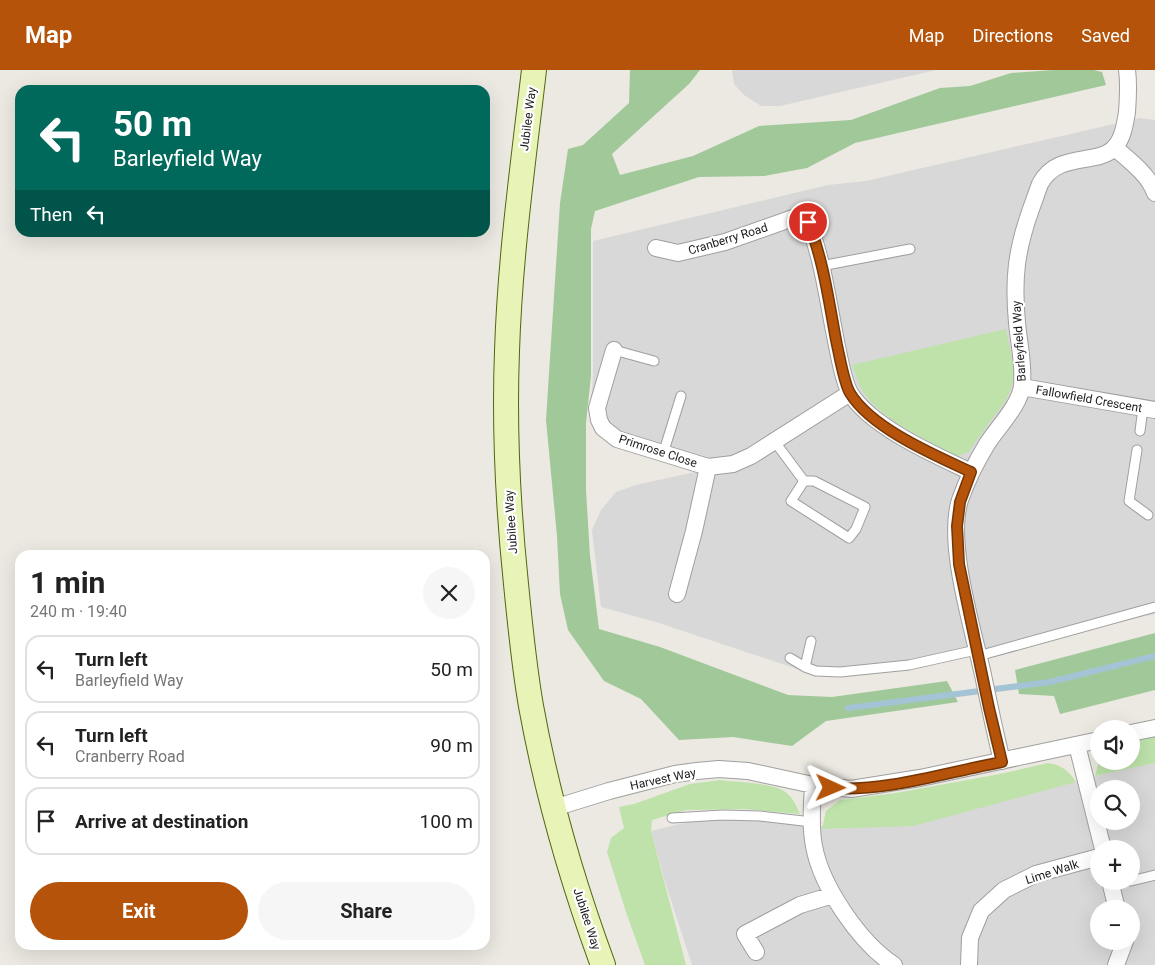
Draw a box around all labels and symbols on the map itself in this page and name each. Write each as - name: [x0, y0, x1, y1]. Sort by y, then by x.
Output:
- street label: Jubilee Way: [517, 86, 539, 152]
- pin: [787, 201, 829, 243]
- street label: Cranberry Road: [687, 220, 769, 258]
- street label: Barleyfield Way: [1009, 300, 1029, 382]
- street label: Fallowfield Crescent: [1035, 383, 1143, 415]
- street label: Primrose Close: [617, 432, 699, 470]
- street label: Jubilee Way: [502, 489, 520, 554]
- position arrow: [804, 761, 856, 813]
- street label: Harvest Way: [629, 765, 698, 793]
- street label: Lime Walk: [1024, 857, 1081, 887]
- street label: Jubilee Way: [570, 886, 604, 952]

